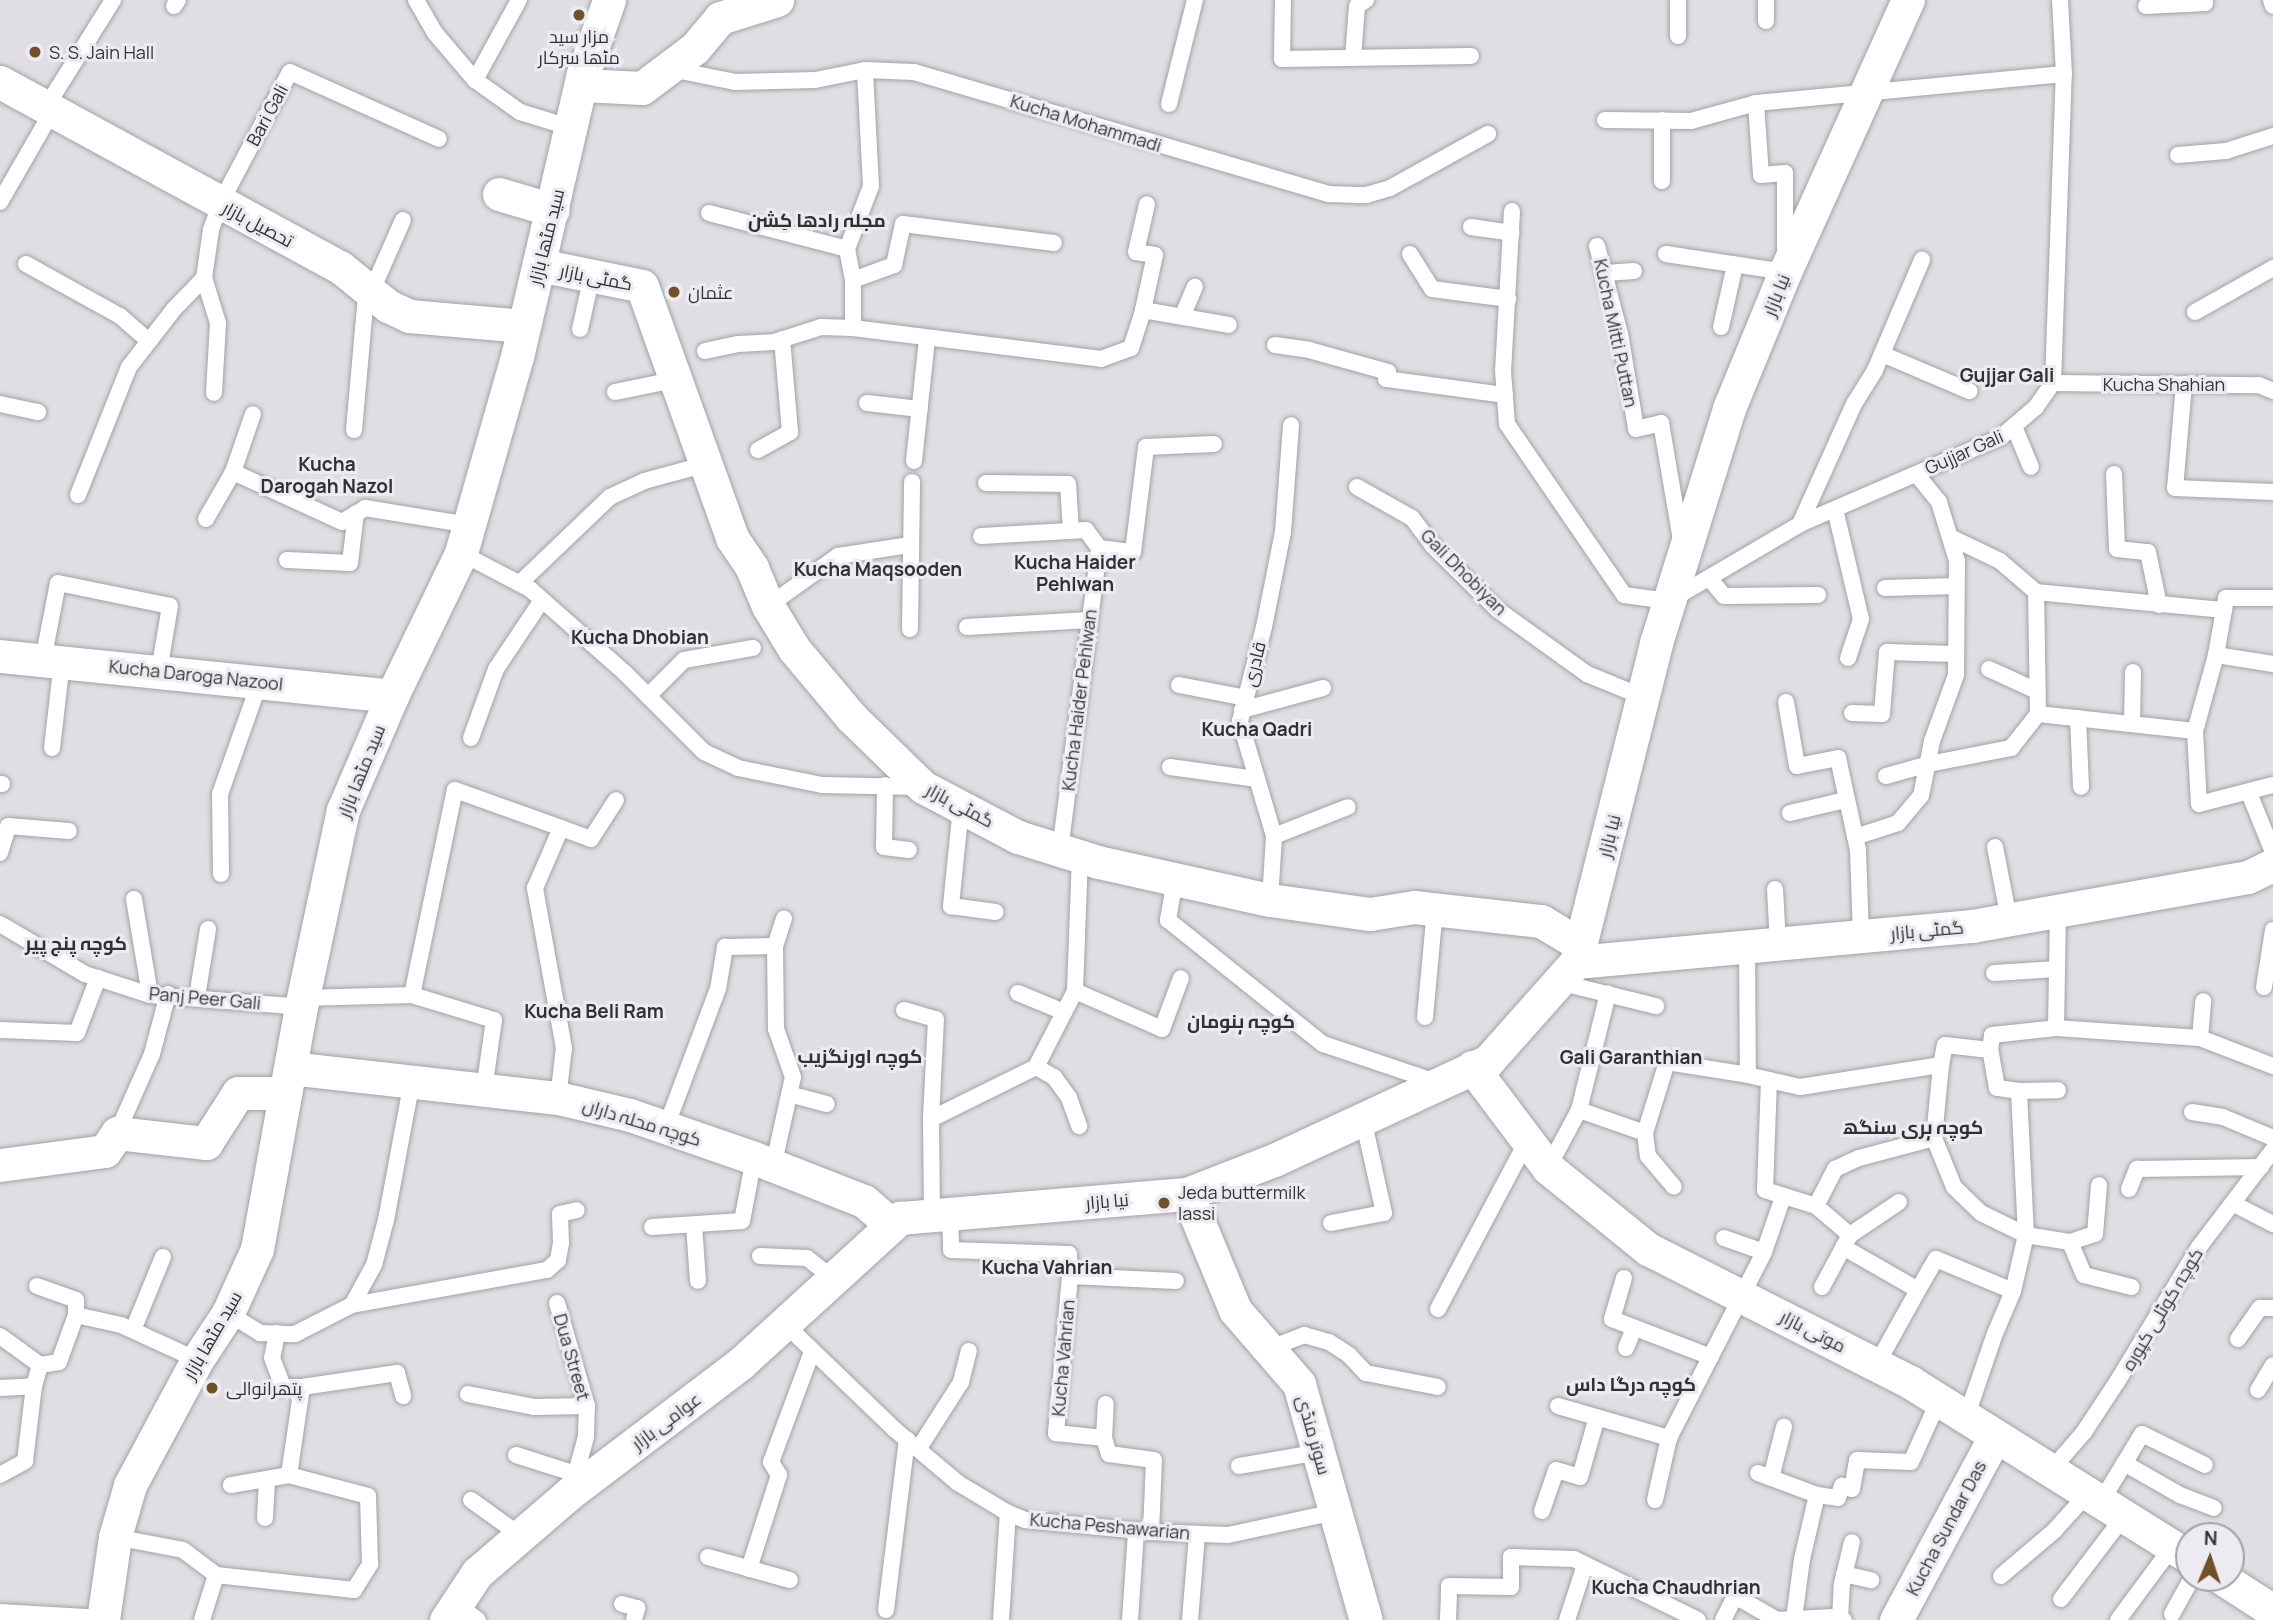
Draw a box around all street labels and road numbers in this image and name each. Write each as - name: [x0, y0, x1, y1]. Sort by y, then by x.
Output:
- street label: Bari Gali: [242, 81, 292, 149]
- street label: Kucha Mohammadi: [1008, 90, 1164, 156]
- street label: سید مٹھا بازار: [524, 187, 568, 287]
- street label: تحصیل بازار: [219, 196, 297, 252]
- street label: Kucha Mitti Puttan: [1590, 257, 1642, 409]
- street label: گمٹی بازار: [558, 259, 634, 295]
- street label: نیا بازار: [1758, 271, 1794, 319]
- street label: Kucha Shahian: [2103, 373, 2225, 395]
- street label: Gujjar Gali: [1921, 425, 2007, 479]
- street label: Gali Dhobiyan: [1416, 524, 1512, 620]
- street label: Kucha Haider Pehlwan: [1057, 608, 1101, 792]
- street label: قادری: [1238, 639, 1270, 689]
- street label: Kucha Daroga Nazool: [108, 655, 284, 695]
- street label: سید مٹھا بازار: [333, 721, 389, 821]
- street label: گمٹی بازار: [922, 778, 998, 832]
- street label: نیا بازار: [1593, 812, 1625, 860]
- street label: گمٹی بازار: [1889, 916, 1965, 944]
- street label: Panj Peer Gali: [148, 982, 262, 1014]
- street label: کوچہ محلہ داراں: [580, 1094, 704, 1150]
- street label: نیا بازار: [1084, 1188, 1130, 1214]
- street label: کوچہ کوٹلی کپورہ: [2117, 1244, 2207, 1374]
- street label: سید مٹھا بازار: [178, 1287, 246, 1383]
- street label: Kucha Vahrian: [1047, 1299, 1079, 1417]
- street label: موتی بازار: [1777, 1305, 1849, 1357]
- street label: Dua Street: [549, 1311, 595, 1403]
- street label: عوامی بازار: [627, 1388, 705, 1454]
- street label: سوتر منڈی: [1292, 1393, 1336, 1477]
- street label: Kucha Sundar Das: [1901, 1457, 1991, 1599]
- street label: Kucha Peshawarian: [1029, 1508, 1191, 1544]

